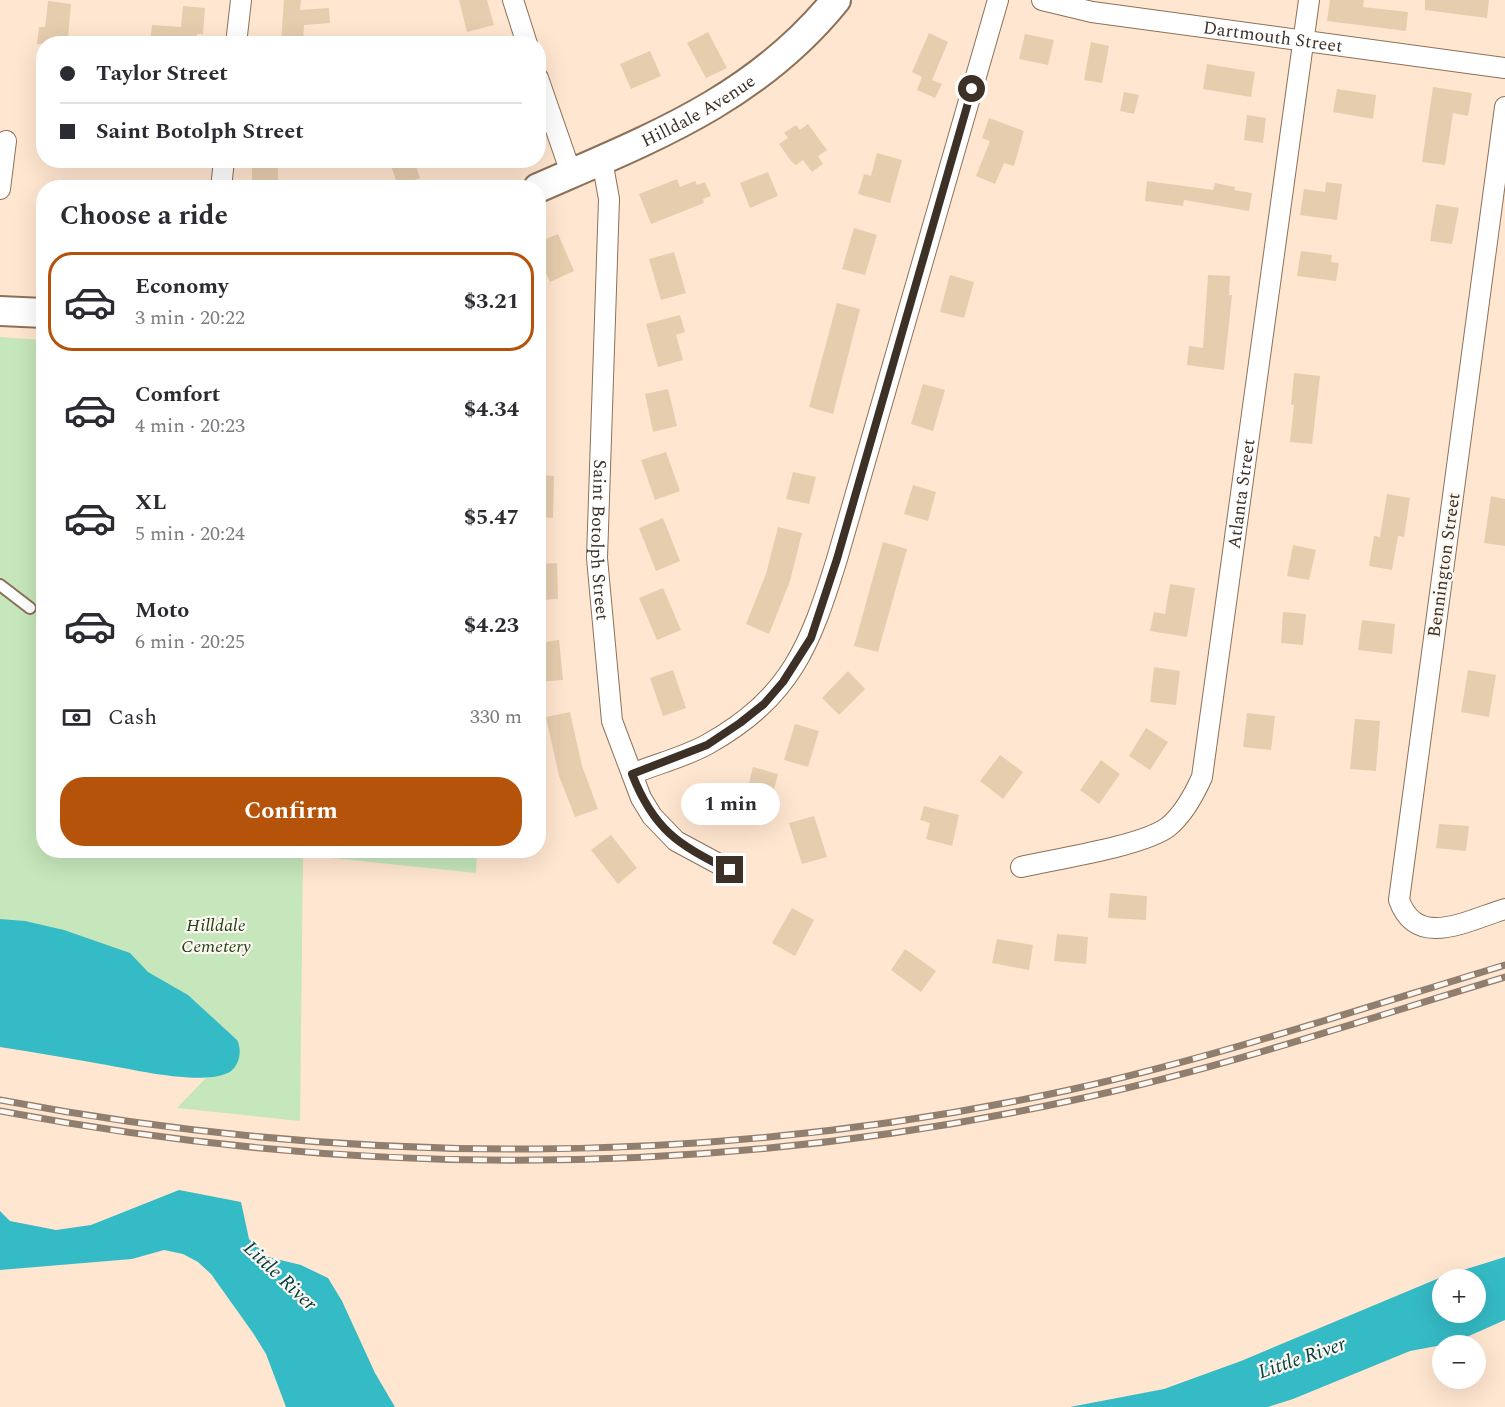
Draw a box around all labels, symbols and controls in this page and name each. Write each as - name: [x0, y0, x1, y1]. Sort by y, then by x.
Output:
- street label: Dartmouth Street: [1202, 14, 1344, 59]
- text: Taylor Street: [96, 57, 228, 90]
- street label: Hilldale Avenue: [637, 67, 761, 154]
- route start: [958, 75, 985, 102]
- text: Saint Botolph Street: [96, 115, 304, 148]
- text: Choose a ride: [60, 195, 228, 237]
- text: Economy: [135, 270, 228, 303]
- icon: car: [63, 275, 117, 329]
- text: $3.21: [464, 285, 519, 318]
- text: 3 min · 20:22: [135, 303, 245, 333]
- text: Comfort: [135, 378, 220, 411]
- icon: car: [63, 383, 117, 437]
- text: $4.34: [464, 393, 519, 426]
- text: 4 min · 20:23: [135, 411, 245, 441]
- street label: Atlanta Street: [1220, 437, 1262, 551]
- street label: Saint Botolph Street: [583, 459, 616, 622]
- text: XL: [135, 486, 166, 519]
- icon: car: [63, 491, 117, 545]
- street label: Bennington Street: [1420, 491, 1468, 639]
- text: $5.47: [464, 501, 519, 534]
- text: 5 min · 20:24: [135, 519, 245, 549]
- text: Moto: [135, 594, 189, 627]
- icon: car: [63, 599, 117, 653]
- text: $4.23: [464, 609, 519, 642]
- text: 6 min · 20:25: [135, 627, 245, 657]
- icon: cash: [60, 701, 93, 734]
- text: Cash: [108, 701, 157, 734]
- text: 330 m: [470, 702, 522, 732]
- button: Confirm: [60, 777, 522, 846]
- callout: 1 min: [680, 783, 780, 825]
- text: 1 min: [704, 789, 757, 819]
- route end: [716, 856, 743, 883]
- park label: Hilldale Cemetery: [181, 912, 251, 960]
- water label: Little River: [236, 1234, 324, 1319]
- map controls: [1432, 1269, 1486, 1389]
- button: +: [1432, 1269, 1486, 1323]
- water label: Little River: [1254, 1329, 1351, 1387]
- button: −: [1432, 1335, 1486, 1389]

